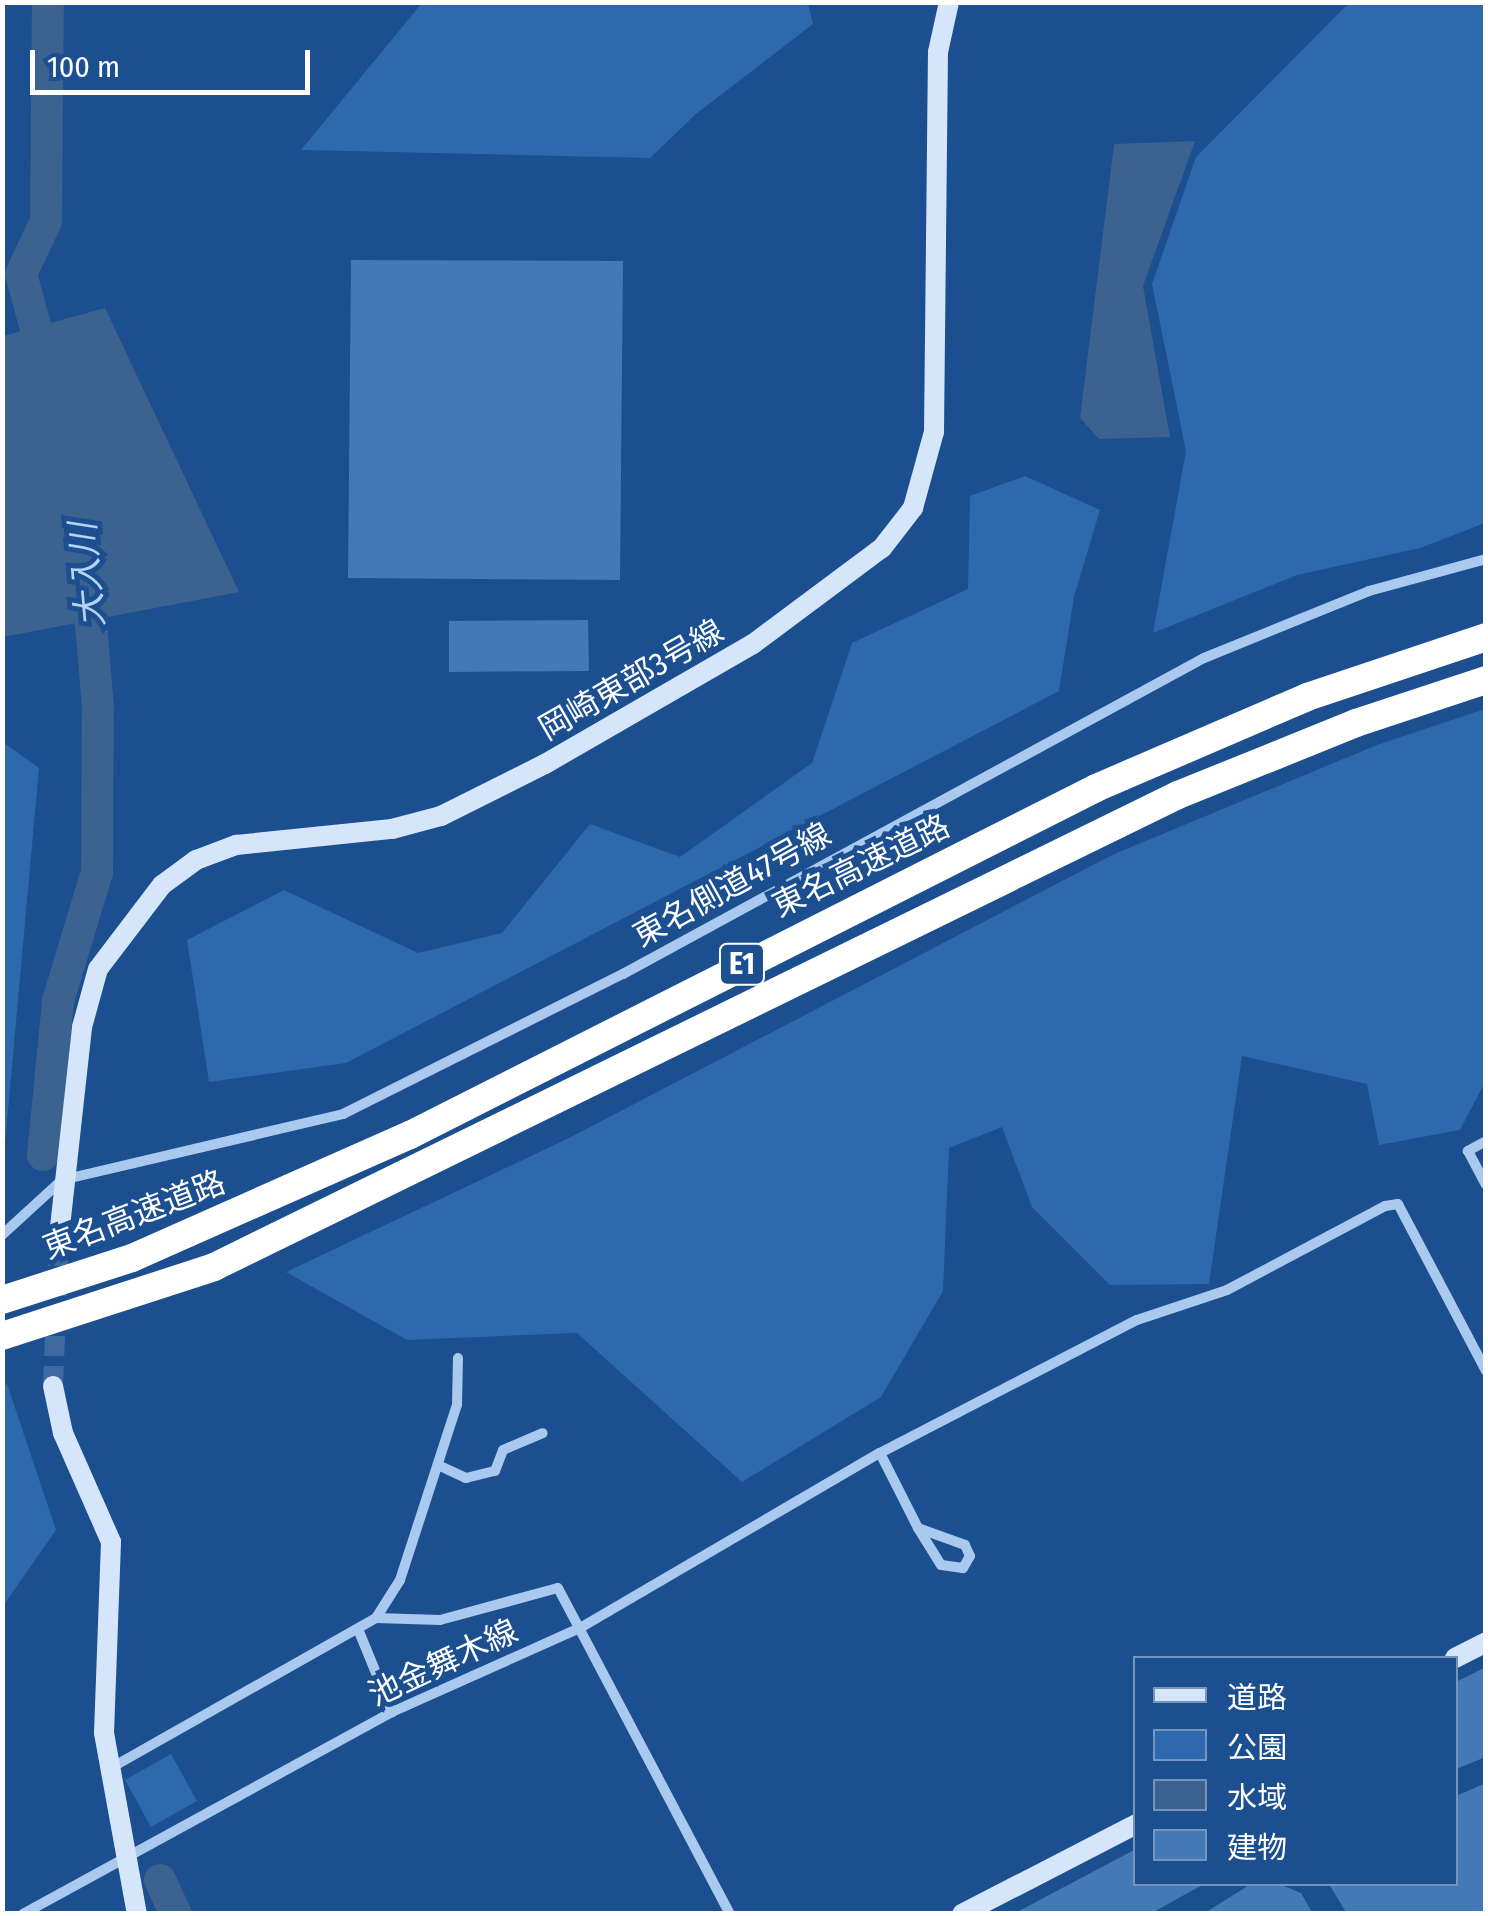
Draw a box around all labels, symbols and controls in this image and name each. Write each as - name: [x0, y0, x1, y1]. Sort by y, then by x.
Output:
- scale bar: [35, 30, 315, 92]
- text: 100 m: [47, 49, 120, 85]
- water label: 大入川: [62, 521, 112, 629]
- street label: 岡崎東部3号線: [532, 612, 730, 748]
- street label: 東名高速道路: [766, 807, 956, 925]
- street label: 東名側道47号線: [627, 815, 837, 955]
- road number: E1: [717, 939, 767, 989]
- street label: 東名高速道路: [37, 1163, 231, 1267]
- street label: 池金舞木線: [362, 1612, 524, 1714]
- legend: [1133, 1656, 1458, 1886]
- text: 道路: [1227, 1680, 1287, 1716]
- text: 公園: [1227, 1730, 1287, 1766]
- text: 水域: [1227, 1780, 1287, 1816]
- text: 建物: [1227, 1830, 1287, 1866]

